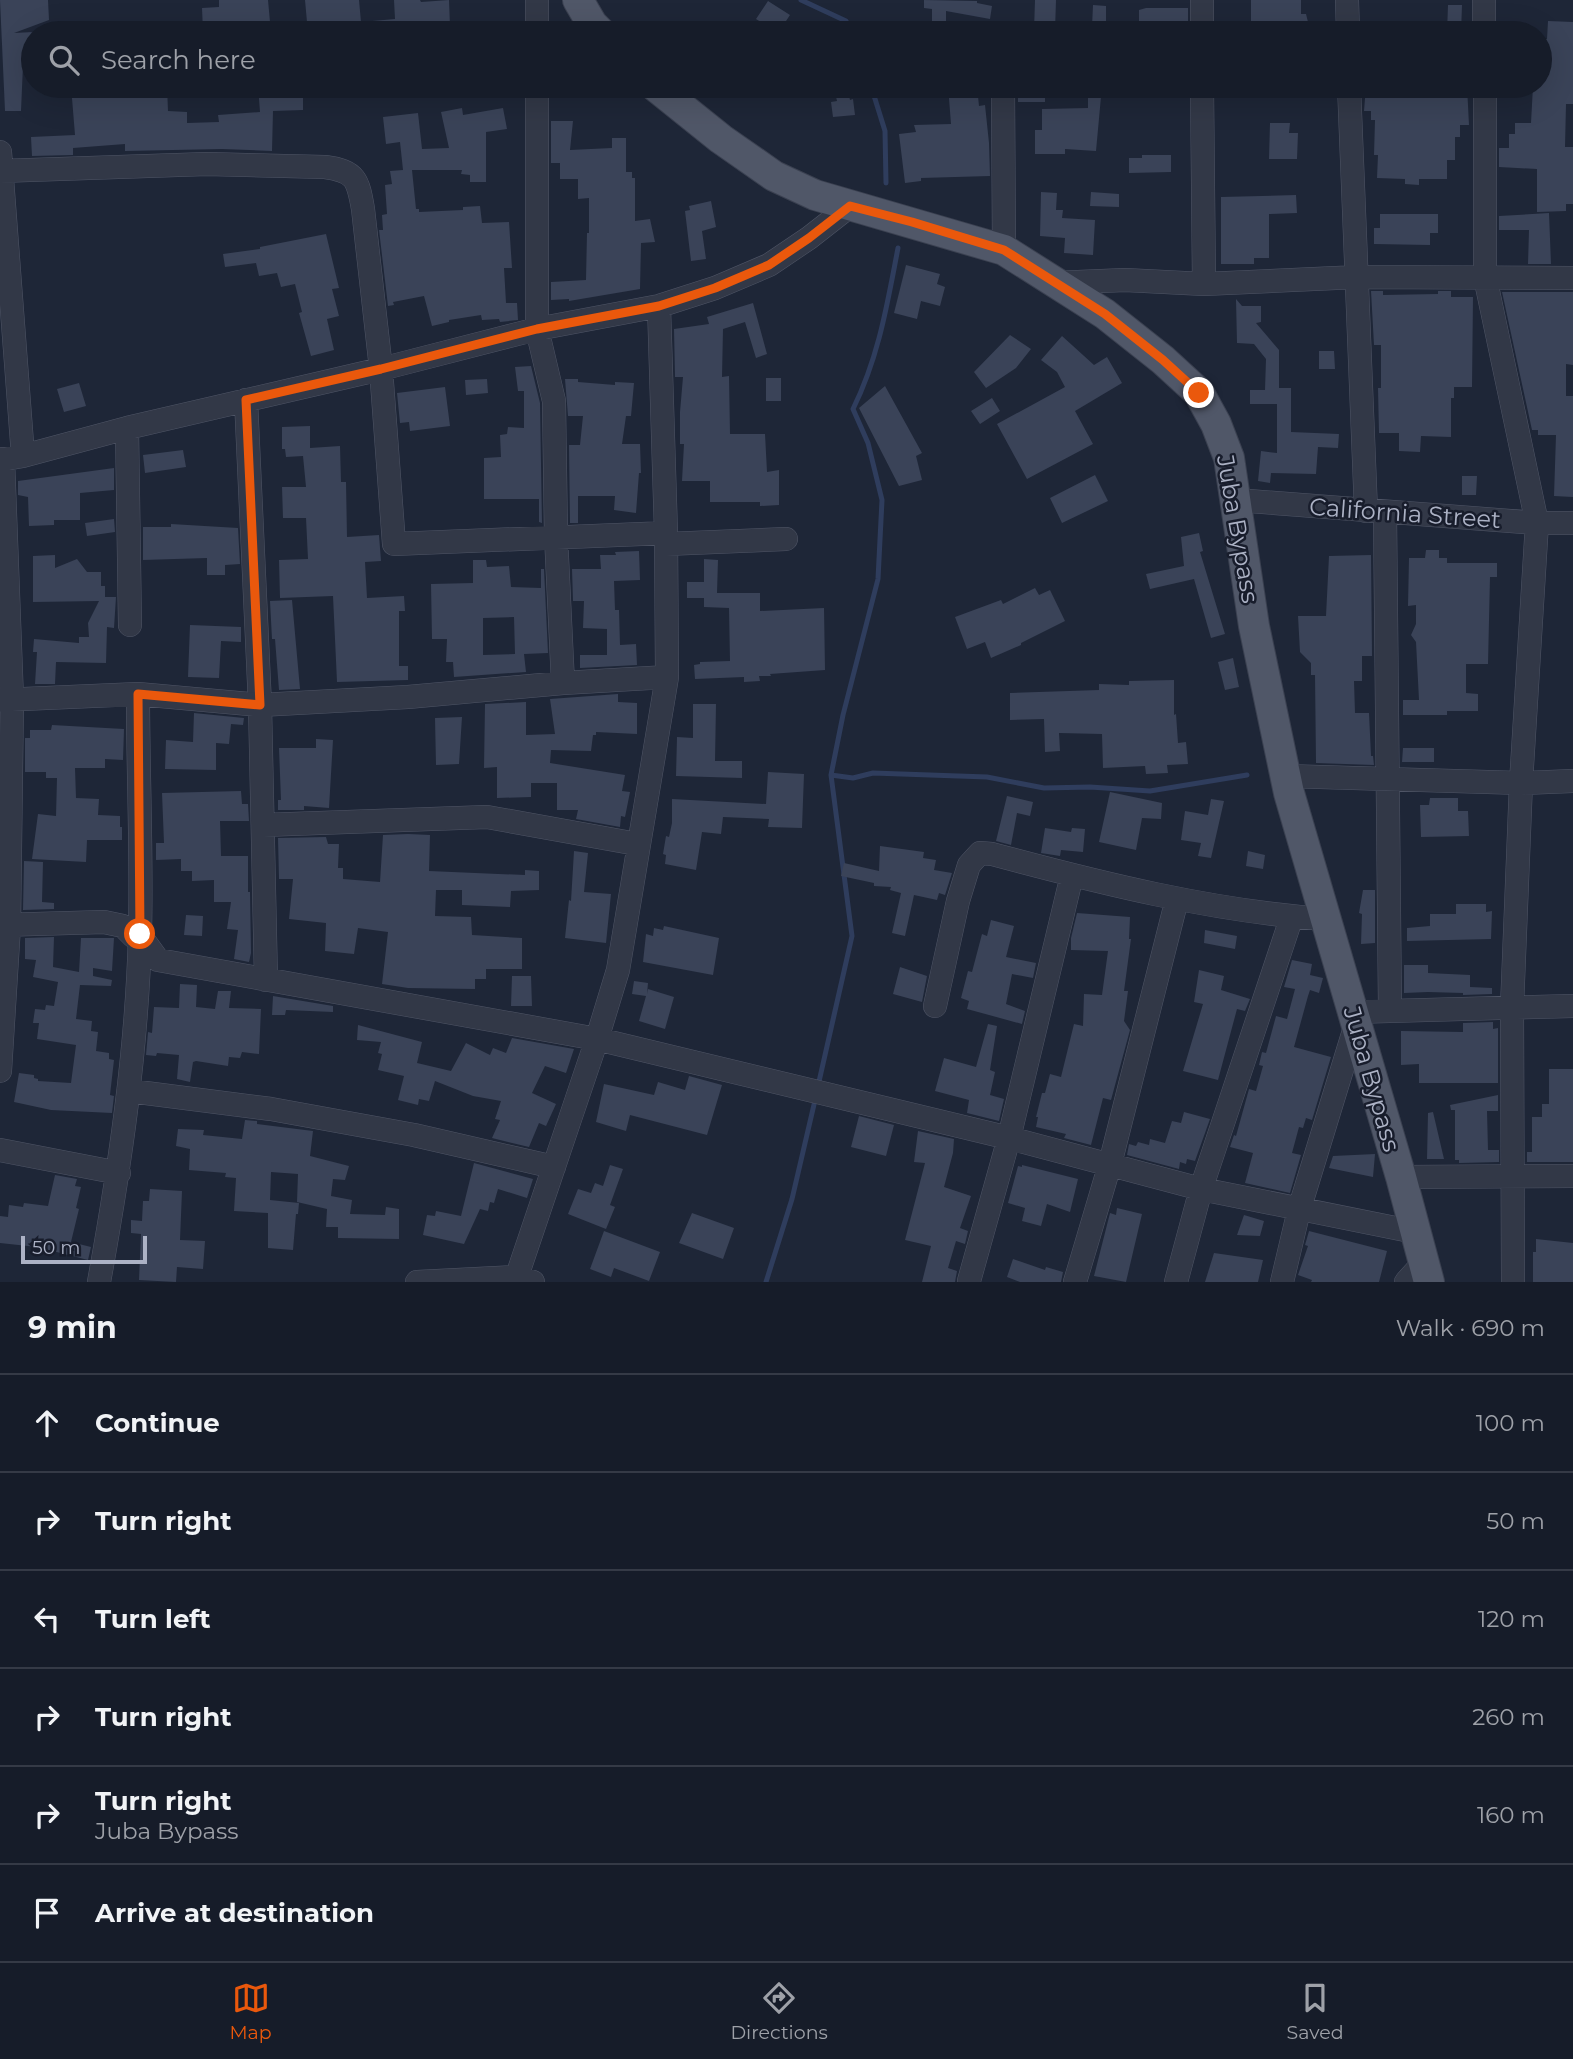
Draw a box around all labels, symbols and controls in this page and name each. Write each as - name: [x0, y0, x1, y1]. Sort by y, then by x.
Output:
- search box: [21, 21, 1552, 98]
- icon: search: [45, 41, 83, 79]
- text: Search here: [101, 44, 256, 76]
- route end: [1183, 377, 1214, 408]
- street label: Juba Bypass: [1211, 452, 1265, 605]
- street label: California Street: [1308, 492, 1502, 534]
- route start: [124, 918, 155, 949]
- street label: Juba Bypass: [1337, 1002, 1407, 1155]
- scale bar: [21, 1233, 147, 1265]
- text: 50 m: [32, 1236, 80, 1259]
- text: 9 min: [28, 1309, 117, 1346]
- text: Walk · 690 m: [1396, 1314, 1545, 1342]
- icon: ahead: [28, 1404, 66, 1442]
- text: Continue: [95, 1407, 220, 1439]
- text: 100 m: [1476, 1409, 1545, 1437]
- icon: right: [28, 1502, 66, 1540]
- text: Turn right: [95, 1505, 231, 1537]
- text: 50 m: [1486, 1507, 1545, 1535]
- icon: left: [28, 1600, 66, 1638]
- text: Turn left: [95, 1603, 211, 1635]
- text: 120 m: [1478, 1605, 1545, 1633]
- icon: right: [28, 1698, 66, 1736]
- text: Turn right: [95, 1701, 231, 1733]
- text: 260 m: [1472, 1703, 1545, 1731]
- text: Turn right: [95, 1785, 231, 1817]
- icon: right: [28, 1796, 66, 1834]
- text: 160 m: [1477, 1801, 1545, 1829]
- text: Juba Bypass: [95, 1817, 238, 1845]
- icon: arrive: [28, 1894, 66, 1932]
- text: Arrive at destination: [95, 1897, 374, 1929]
- tab: Map: [229, 1979, 272, 2044]
- tab: Directions: [730, 1979, 828, 2044]
- tab: Saved: [1287, 1979, 1344, 2044]

